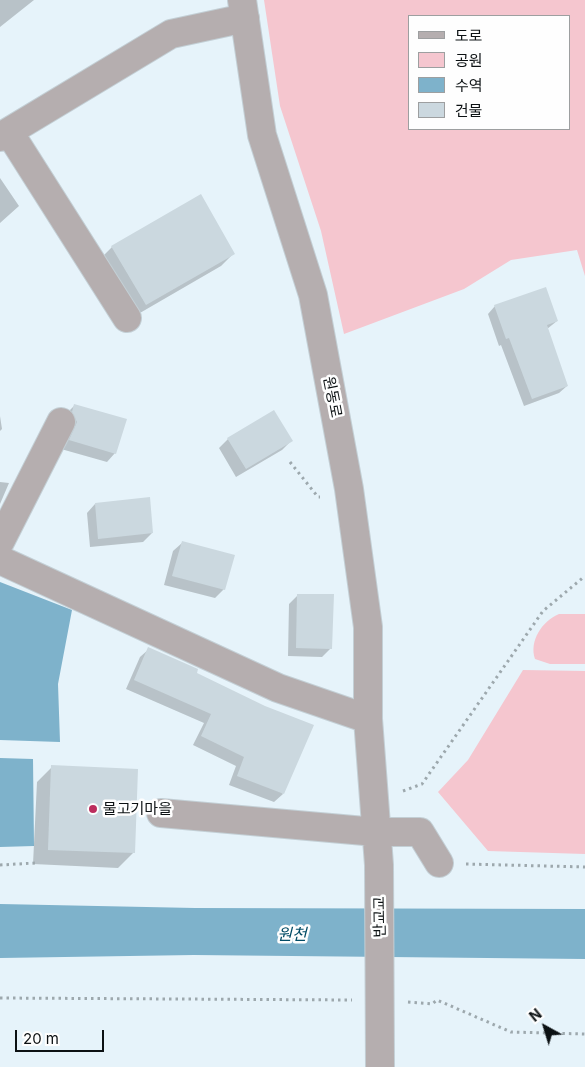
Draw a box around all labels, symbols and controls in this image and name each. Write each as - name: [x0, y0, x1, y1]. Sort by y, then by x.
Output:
- legend: [408, 15, 570, 130]
- text: 도로: [455, 26, 483, 45]
- text: 공원: [455, 51, 483, 70]
- text: 수역: [455, 76, 483, 95]
- text: 건물: [455, 101, 483, 120]
- street label: 원동로: [319, 375, 345, 419]
- place label: 물고기마을: [103, 800, 172, 818]
- marker: 물고기마을: [87, 803, 99, 815]
- street label: 반교교: [371, 896, 389, 938]
- water label: 원천: [277, 925, 307, 945]
- north arrow: [520, 1002, 570, 1052]
- text: N: [526, 1005, 545, 1025]
- scale bar: [18, 1020, 106, 1052]
- text: 20 m: [23, 1029, 59, 1048]

